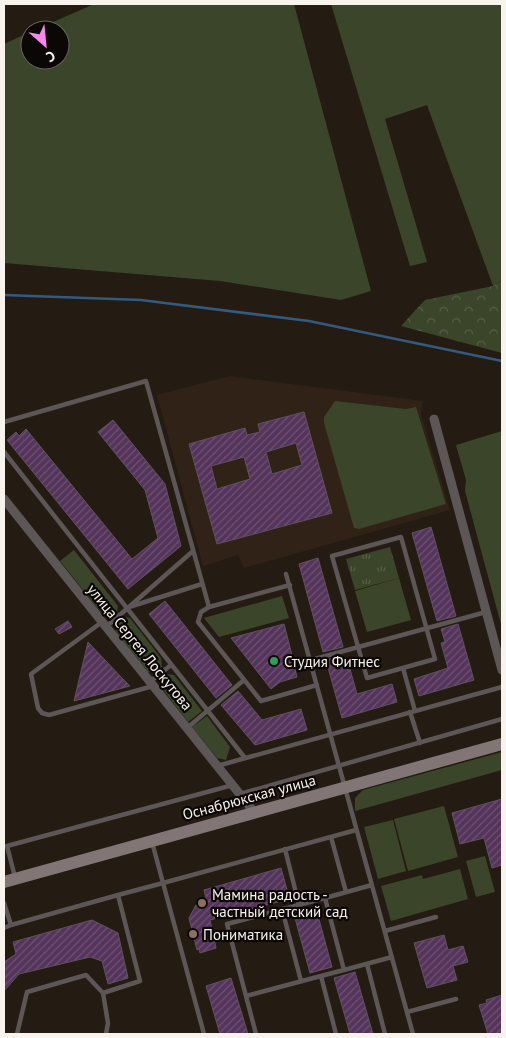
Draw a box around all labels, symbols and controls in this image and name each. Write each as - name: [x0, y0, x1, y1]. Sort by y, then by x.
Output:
- north arrow: [20, 20, 70, 70]
- text: С: [43, 47, 58, 66]
- street label: улица Сергея Лоскутова: [83, 580, 197, 714]
- place label: Студия Фитнес: [284, 652, 380, 671]
- marker: Студия Фитнес: [268, 655, 280, 667]
- street label: Оснабрюкская улица: [180, 770, 318, 824]
- place label: Мамина радость - частный детский сад: [212, 885, 348, 921]
- marker: Мамина радость - частный детский сад: [196, 897, 208, 909]
- place label: Пониматика: [203, 925, 283, 944]
- marker: Пониматика: [187, 928, 199, 940]

